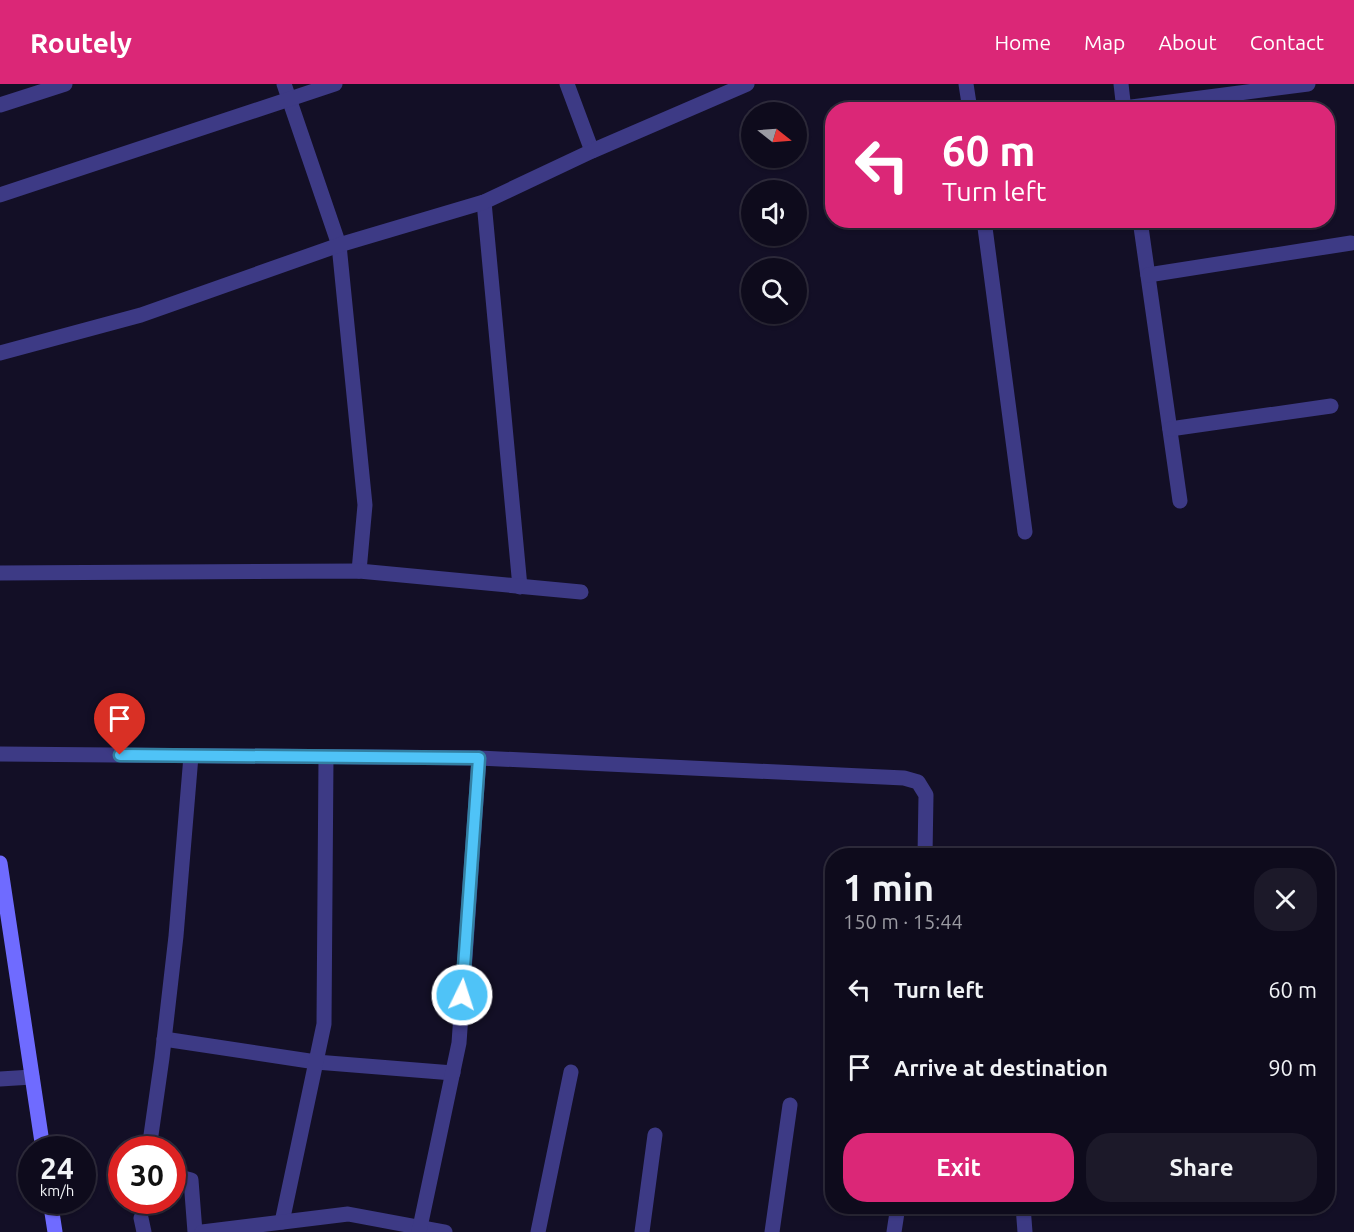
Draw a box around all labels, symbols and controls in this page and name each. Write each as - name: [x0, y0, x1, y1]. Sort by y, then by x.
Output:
- text: Routely: [30, 27, 132, 58]
- text: Home: [994, 30, 1051, 54]
- text: Map: [1084, 30, 1125, 54]
- text: About: [1158, 30, 1217, 54]
- text: Contact: [1250, 30, 1324, 54]
- north arrow: [741, 102, 807, 168]
- map controls: [741, 102, 807, 324]
- icon: left: [843, 126, 921, 204]
- text: 60 m: [942, 127, 1036, 174]
- text: Turn left: [942, 176, 1046, 206]
- button: sound: [741, 180, 807, 246]
- button: search: [741, 258, 807, 324]
- pin: [94, 693, 145, 755]
- icon: arrive: [103, 702, 136, 735]
- text: 1 min: [843, 867, 934, 908]
- button: close: [1254, 868, 1317, 931]
- text: 150 m · 15:44: [843, 910, 963, 933]
- position arrow: [430, 963, 494, 1027]
- icon: left: [843, 973, 876, 1006]
- text: Turn left: [894, 977, 984, 1002]
- text: 60 m: [1268, 977, 1317, 1002]
- icon: arrive: [843, 1051, 876, 1084]
- text: Arrive at destination: [894, 1055, 1108, 1080]
- text: 90 m: [1268, 1055, 1317, 1080]
- button: Exit: [843, 1133, 1074, 1202]
- button: Share: [1086, 1133, 1317, 1202]
- speed limit sign: 30: [108, 1136, 186, 1214]
- text: 24: [40, 1151, 74, 1185]
- text: km/h: [40, 1182, 74, 1199]

